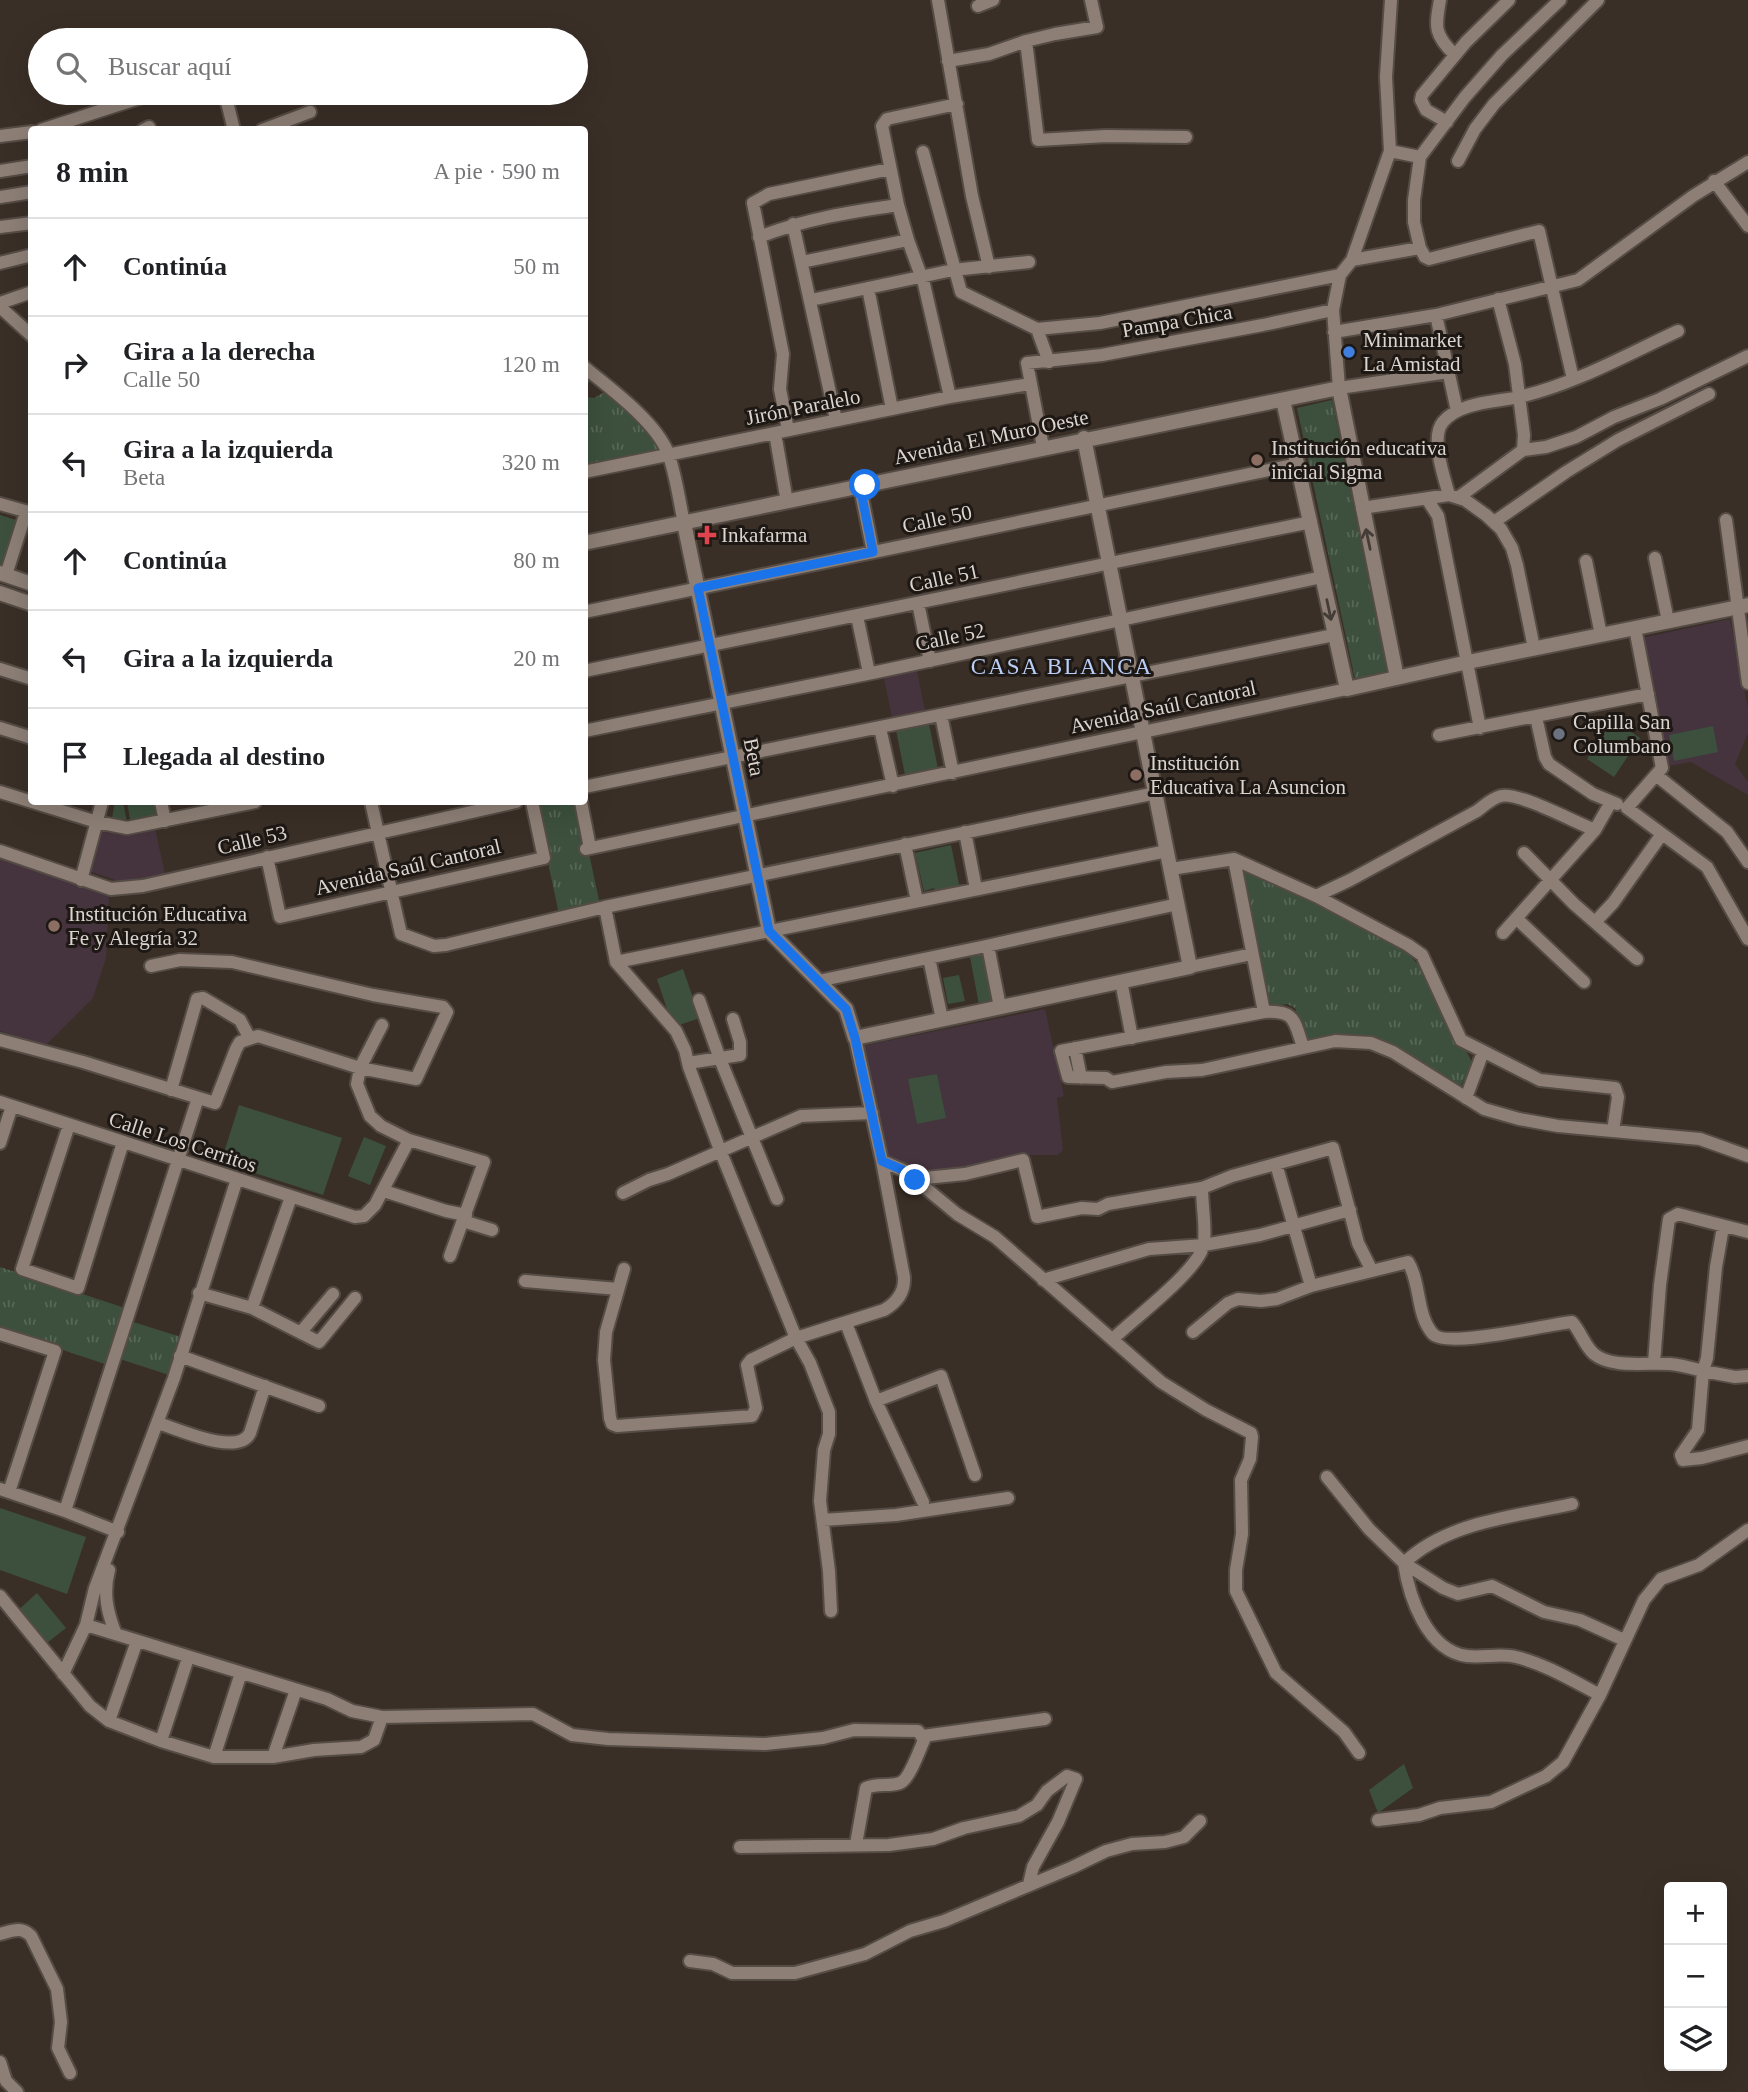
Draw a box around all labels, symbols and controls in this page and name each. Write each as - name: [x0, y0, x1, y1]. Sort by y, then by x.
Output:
- search box: [28, 28, 588, 105]
- icon: search: [52, 48, 90, 86]
- text: Buscar aquí: [108, 52, 231, 81]
- text: 8 min: [56, 155, 129, 188]
- text: A pie · 590 m: [434, 159, 560, 184]
- icon: ahead: [56, 248, 94, 286]
- text: Continúa: [123, 252, 227, 281]
- text: 50 m: [513, 254, 560, 279]
- street label: Pampa Chica: [1120, 299, 1235, 342]
- place label: Minimarket La Amistad: [1363, 328, 1462, 376]
- text: Gira a la derecha: [123, 337, 315, 366]
- marker: Minimarket La Amistad: [1341, 344, 1357, 360]
- icon: right: [56, 346, 94, 384]
- text: 120 m: [502, 352, 560, 377]
- text: Calle 50: [123, 367, 200, 392]
- street label: Jirón Paralelo: [744, 384, 862, 430]
- street label: Avenida El Muro Oeste: [891, 405, 1091, 469]
- text: Gira a la izquierda: [123, 435, 333, 464]
- place label: Institución educativa inicial Sigma: [1271, 436, 1447, 484]
- icon: left: [56, 444, 94, 482]
- text: 320 m: [502, 450, 560, 475]
- marker: Institución educativa inicial Sigma: [1249, 452, 1265, 468]
- text: Beta: [123, 465, 165, 490]
- route start: [849, 469, 880, 500]
- street label: Calle 50: [900, 500, 974, 538]
- place label: Inkafarma: [721, 523, 808, 547]
- marker: Inkafarma: [699, 527, 715, 543]
- one-way arrow: [1361, 528, 1375, 551]
- icon: ahead: [56, 542, 94, 580]
- text: Continúa: [123, 546, 227, 575]
- text: 80 m: [513, 548, 560, 573]
- street label: Calle 51: [907, 559, 981, 597]
- one-way arrow: [1322, 598, 1336, 621]
- street label: Calle 52: [913, 618, 987, 656]
- icon: left: [56, 640, 94, 678]
- text: Gira a la izquierda: [123, 644, 333, 673]
- text: 20 m: [513, 646, 560, 671]
- district label: CASA BLANCA: [971, 654, 1153, 679]
- street label: Avenida Saúl Cantoral: [1068, 676, 1258, 738]
- place label: Capilla San Columbano: [1573, 710, 1671, 758]
- marker: Capilla San Columbano: [1551, 726, 1567, 742]
- street label: Beta: [739, 736, 770, 779]
- icon: arrive: [56, 738, 94, 776]
- text: Llegada al destino: [123, 742, 325, 771]
- place label: Institución Educativa La Asuncion: [1150, 751, 1346, 799]
- marker: Institución Educativa La Asuncion: [1128, 767, 1144, 783]
- street label: Calle 53: [215, 820, 289, 860]
- street label: Avenida Saúl Cantoral: [313, 834, 503, 900]
- place label: Institución Educativa Fe y Alegría 32: [68, 902, 248, 950]
- marker: Institución Educativa Fe y Alegría 32: [46, 918, 62, 934]
- street label: Calle Los Cerritos: [106, 1107, 260, 1177]
- route end: [899, 1164, 930, 1195]
- map controls: [1664, 1882, 1727, 2071]
- button: +: [1664, 1882, 1727, 1945]
- button: −: [1664, 1945, 1727, 2008]
- button: layers: [1664, 2008, 1727, 2071]

